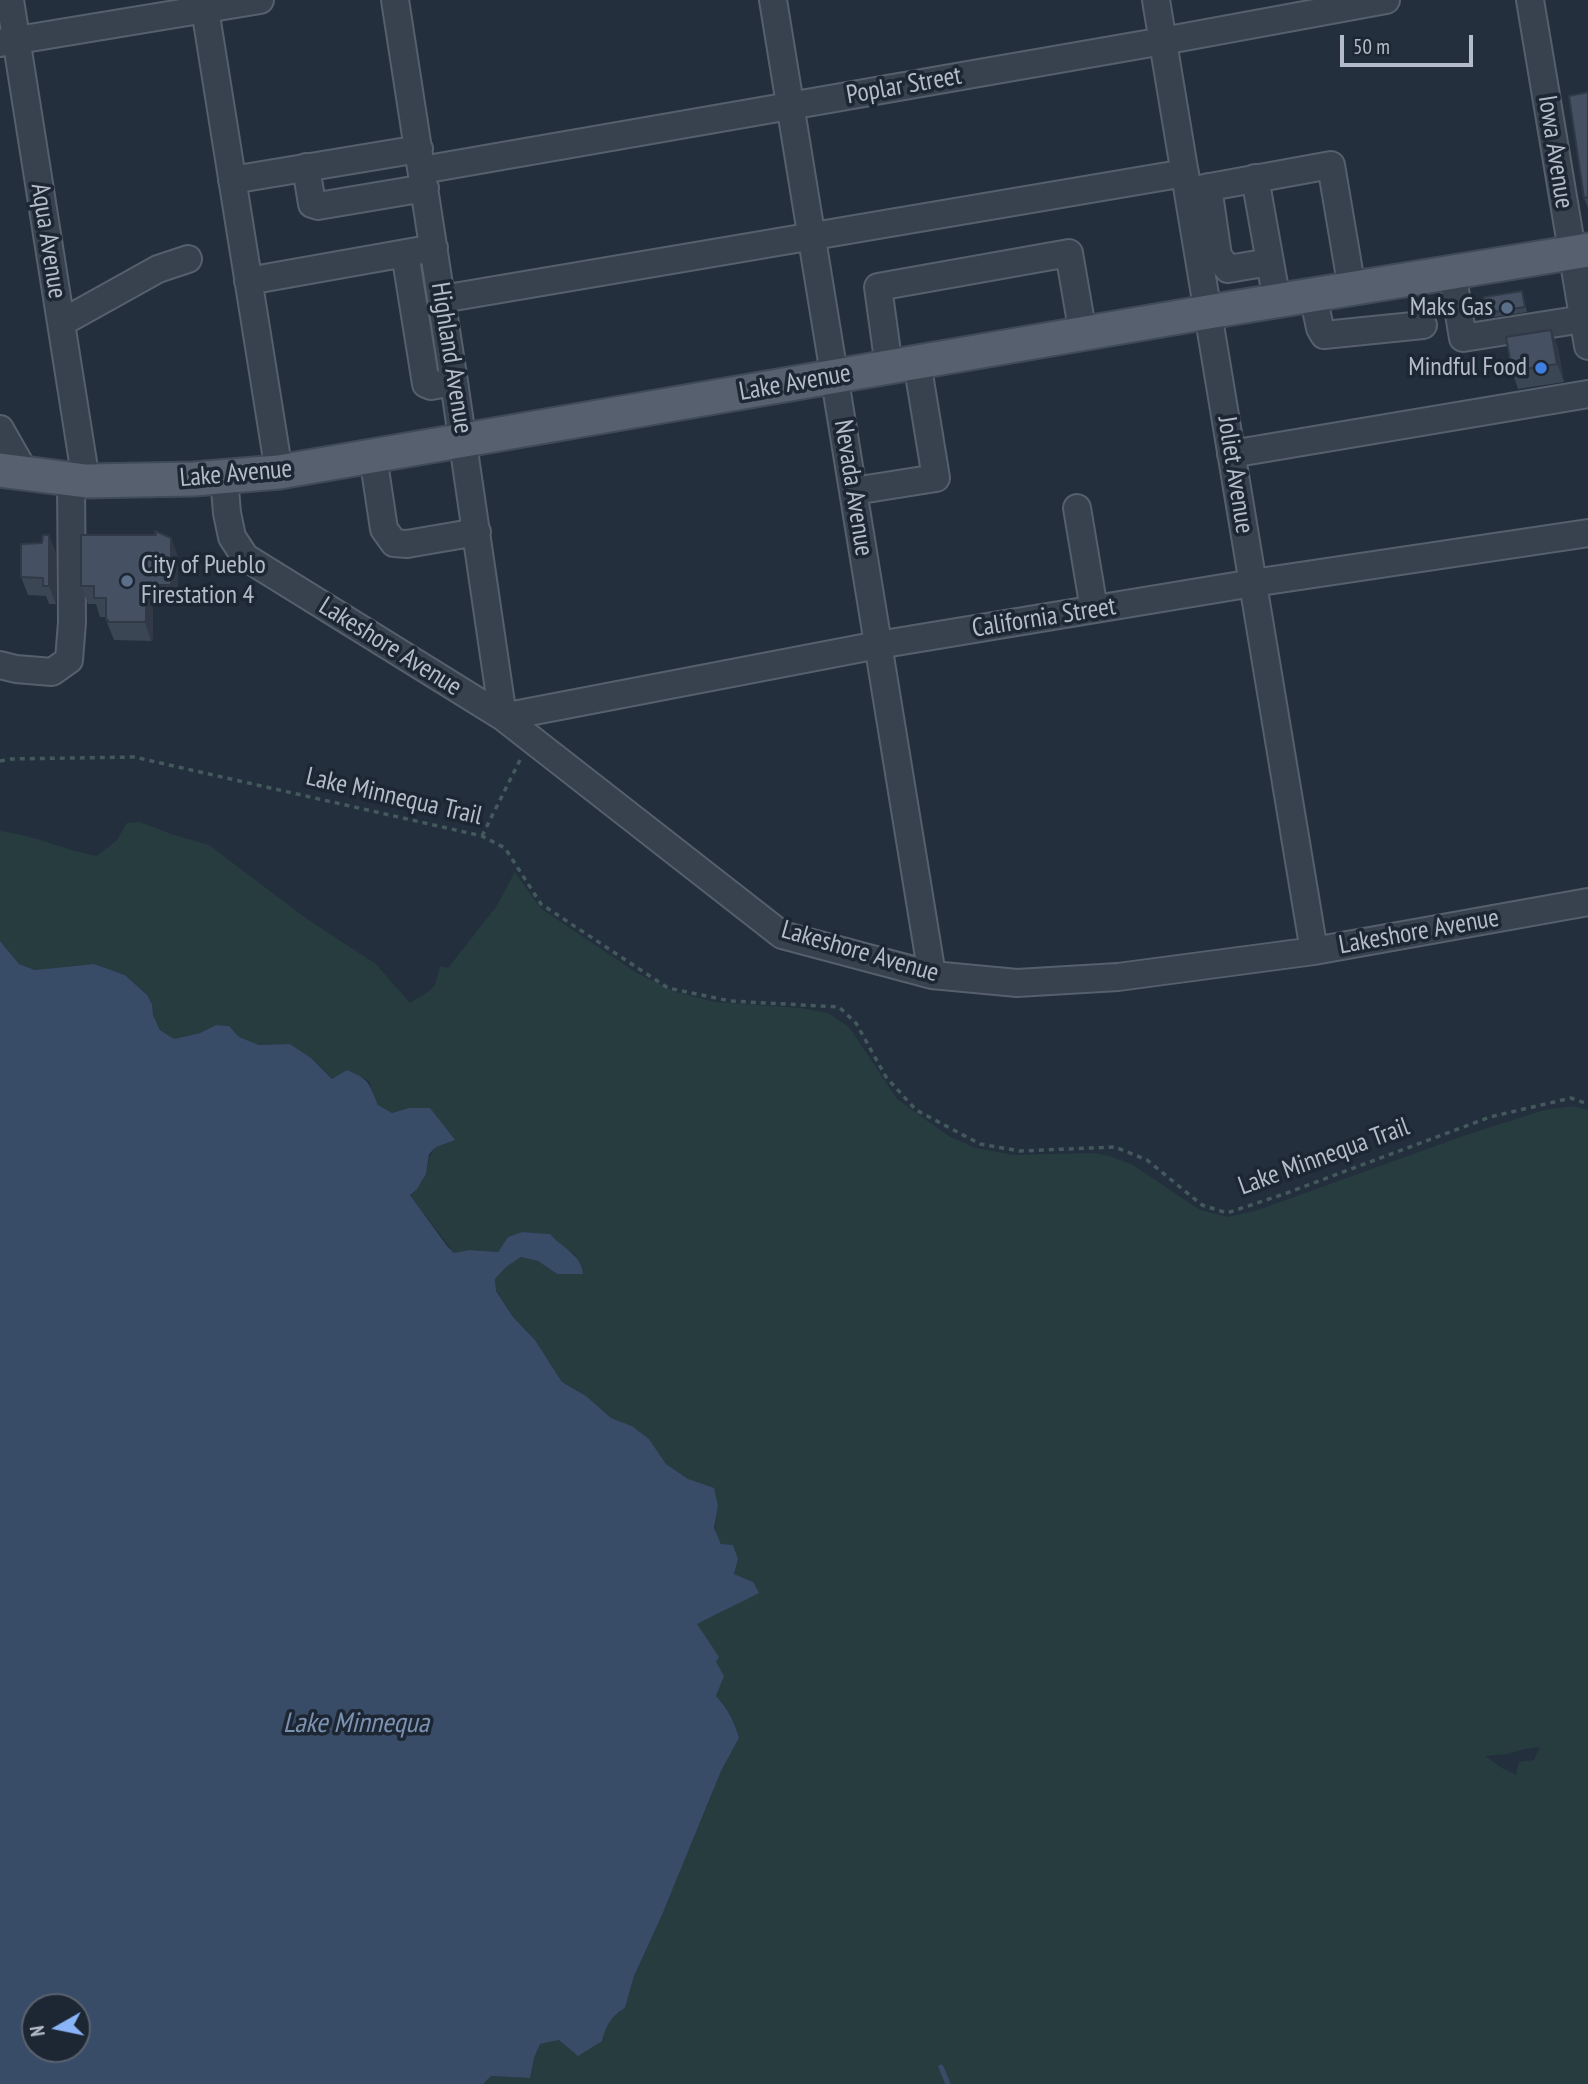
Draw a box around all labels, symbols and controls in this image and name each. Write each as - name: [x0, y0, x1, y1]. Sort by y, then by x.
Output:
- scale bar: [1343, 21, 1476, 65]
- text: 50 m: [1353, 33, 1390, 60]
- street label: Poplar Street: [844, 61, 964, 111]
- street label: Iowa Avenue: [1531, 93, 1579, 211]
- street label: Aqua Avenue: [24, 181, 72, 301]
- street label: Highland Avenue: [424, 280, 478, 436]
- place label: Maks Gas: [1410, 292, 1493, 324]
- marker: Maks Gas: [1499, 300, 1515, 316]
- place label: Mindful Food: [1408, 352, 1527, 384]
- street label: Lake Avenue: [737, 358, 853, 408]
- marker: Mindful Food: [1533, 360, 1549, 376]
- street label: Joliet Avenue: [1210, 414, 1260, 536]
- street label: Nevada Avenue: [827, 418, 879, 558]
- street label: Lake Avenue: [179, 454, 293, 494]
- place label: City of Pueblo Firestation 4: [141, 550, 266, 612]
- marker: City of Pueblo Firestation 4: [119, 573, 135, 589]
- street label: Lakeshore Avenue: [313, 591, 467, 703]
- street label: California Street: [970, 591, 1118, 645]
- street label: Lake Minnequa Trail: [303, 762, 485, 832]
- street label: Lakeshore Avenue: [1337, 903, 1501, 961]
- street label: Lakeshore Avenue: [778, 915, 942, 989]
- street label: Lake Minnequa Trail: [1234, 1112, 1414, 1202]
- water label: Lake Minnequa: [283, 1707, 429, 1741]
- north arrow: [21, 1993, 91, 2063]
- text: N: [25, 2024, 50, 2038]

